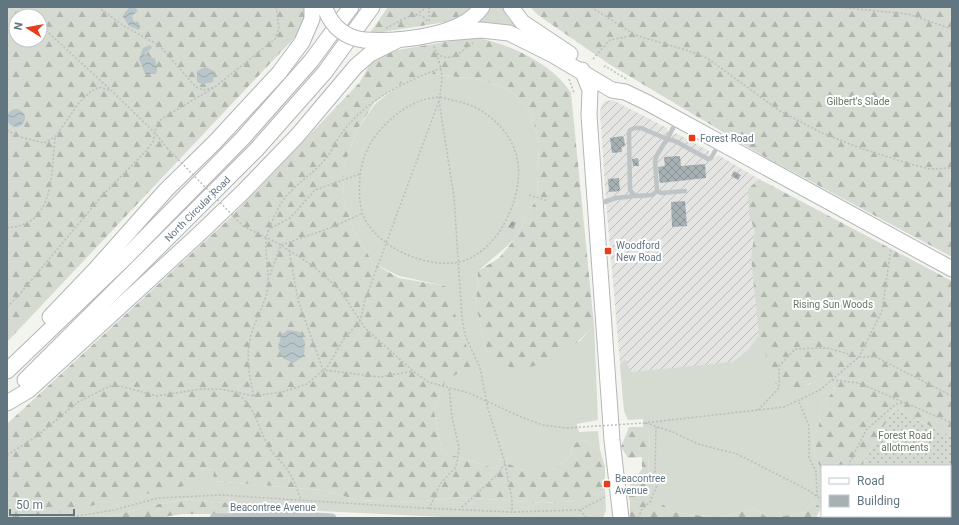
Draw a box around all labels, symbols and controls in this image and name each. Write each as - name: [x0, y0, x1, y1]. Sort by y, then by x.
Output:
- north arrow: [8, 8, 48, 48]
- text: N: [12, 21, 26, 31]
- park label: Gilbert's Slade: [826, 96, 890, 107]
- marker: Forest Road: [687, 133, 697, 143]
- place label: Forest Road: [700, 133, 754, 144]
- street label: North Circular Road: [163, 174, 232, 244]
- place label: Woodford New Road: [616, 240, 661, 263]
- marker: Woodford New Road: [603, 246, 613, 256]
- park label: Rising Sun Woods: [793, 299, 873, 310]
- park label: Forest Road allotments: [878, 430, 932, 453]
- legend: [821, 465, 951, 517]
- place label: Beacontree Avenue: [615, 473, 666, 496]
- text: Road: [857, 474, 885, 488]
- marker: Beacontree Avenue: [602, 479, 612, 489]
- scale bar: [10, 491, 74, 517]
- text: Building: [857, 494, 900, 508]
- text: 50 m: [16, 498, 43, 512]
- street label: Beacontree Avenue: [230, 502, 316, 513]

